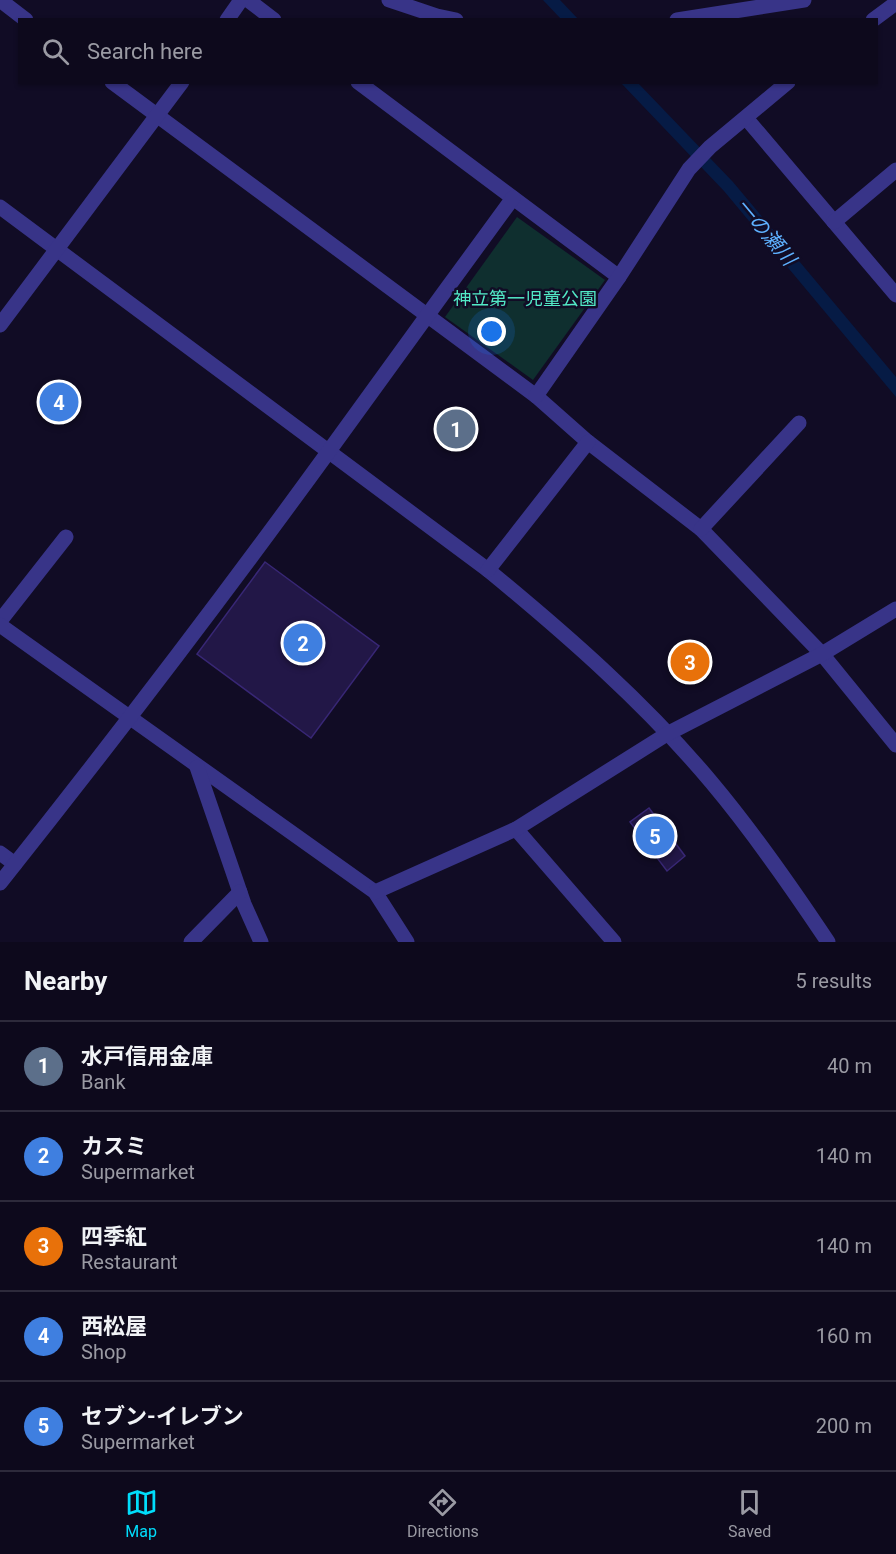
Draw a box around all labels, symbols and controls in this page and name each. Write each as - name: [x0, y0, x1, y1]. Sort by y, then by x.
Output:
- search box: [18, 18, 878, 84]
- icon: search: [39, 35, 72, 68]
- text: Search here: [87, 39, 203, 64]
- water label: 一の瀬川: [731, 194, 802, 272]
- park label: 神立第一児童公園: [453, 288, 597, 309]
- your location: [477, 317, 506, 346]
- pin: 4: [40, 380, 78, 424]
- pin: 1: [436, 406, 476, 452]
- pin: 2: [284, 620, 322, 666]
- pin: 3: [670, 640, 710, 684]
- pin: 5: [636, 814, 674, 858]
- text: Nearby: [24, 966, 107, 996]
- text: 5 results: [796, 969, 872, 993]
- text: 水戸信用金庫: [81, 1044, 213, 1069]
- text: 1: [38, 1054, 49, 1078]
- text: 40 m: [827, 1054, 872, 1078]
- text: Bank: [81, 1070, 126, 1094]
- text: カスミ: [81, 1134, 147, 1159]
- text: 2: [38, 1144, 49, 1168]
- text: 140 m: [816, 1144, 872, 1168]
- text: Supermarket: [81, 1160, 195, 1184]
- text: 四季紅: [81, 1224, 147, 1249]
- text: 3: [38, 1234, 49, 1258]
- text: 140 m: [816, 1234, 872, 1258]
- text: Restaurant: [81, 1250, 178, 1274]
- text: 西松屋: [81, 1314, 147, 1339]
- text: 4: [38, 1324, 49, 1348]
- text: 160 m: [816, 1324, 872, 1348]
- text: Shop: [81, 1340, 127, 1364]
- text: セブン-イレブン: [81, 1404, 244, 1429]
- text: 5: [38, 1414, 49, 1438]
- text: 200 m: [816, 1414, 872, 1438]
- text: Supermarket: [81, 1430, 195, 1454]
- tab: Map: [125, 1486, 158, 1541]
- tab: Directions: [407, 1486, 479, 1541]
- tab: Saved: [728, 1486, 771, 1541]

